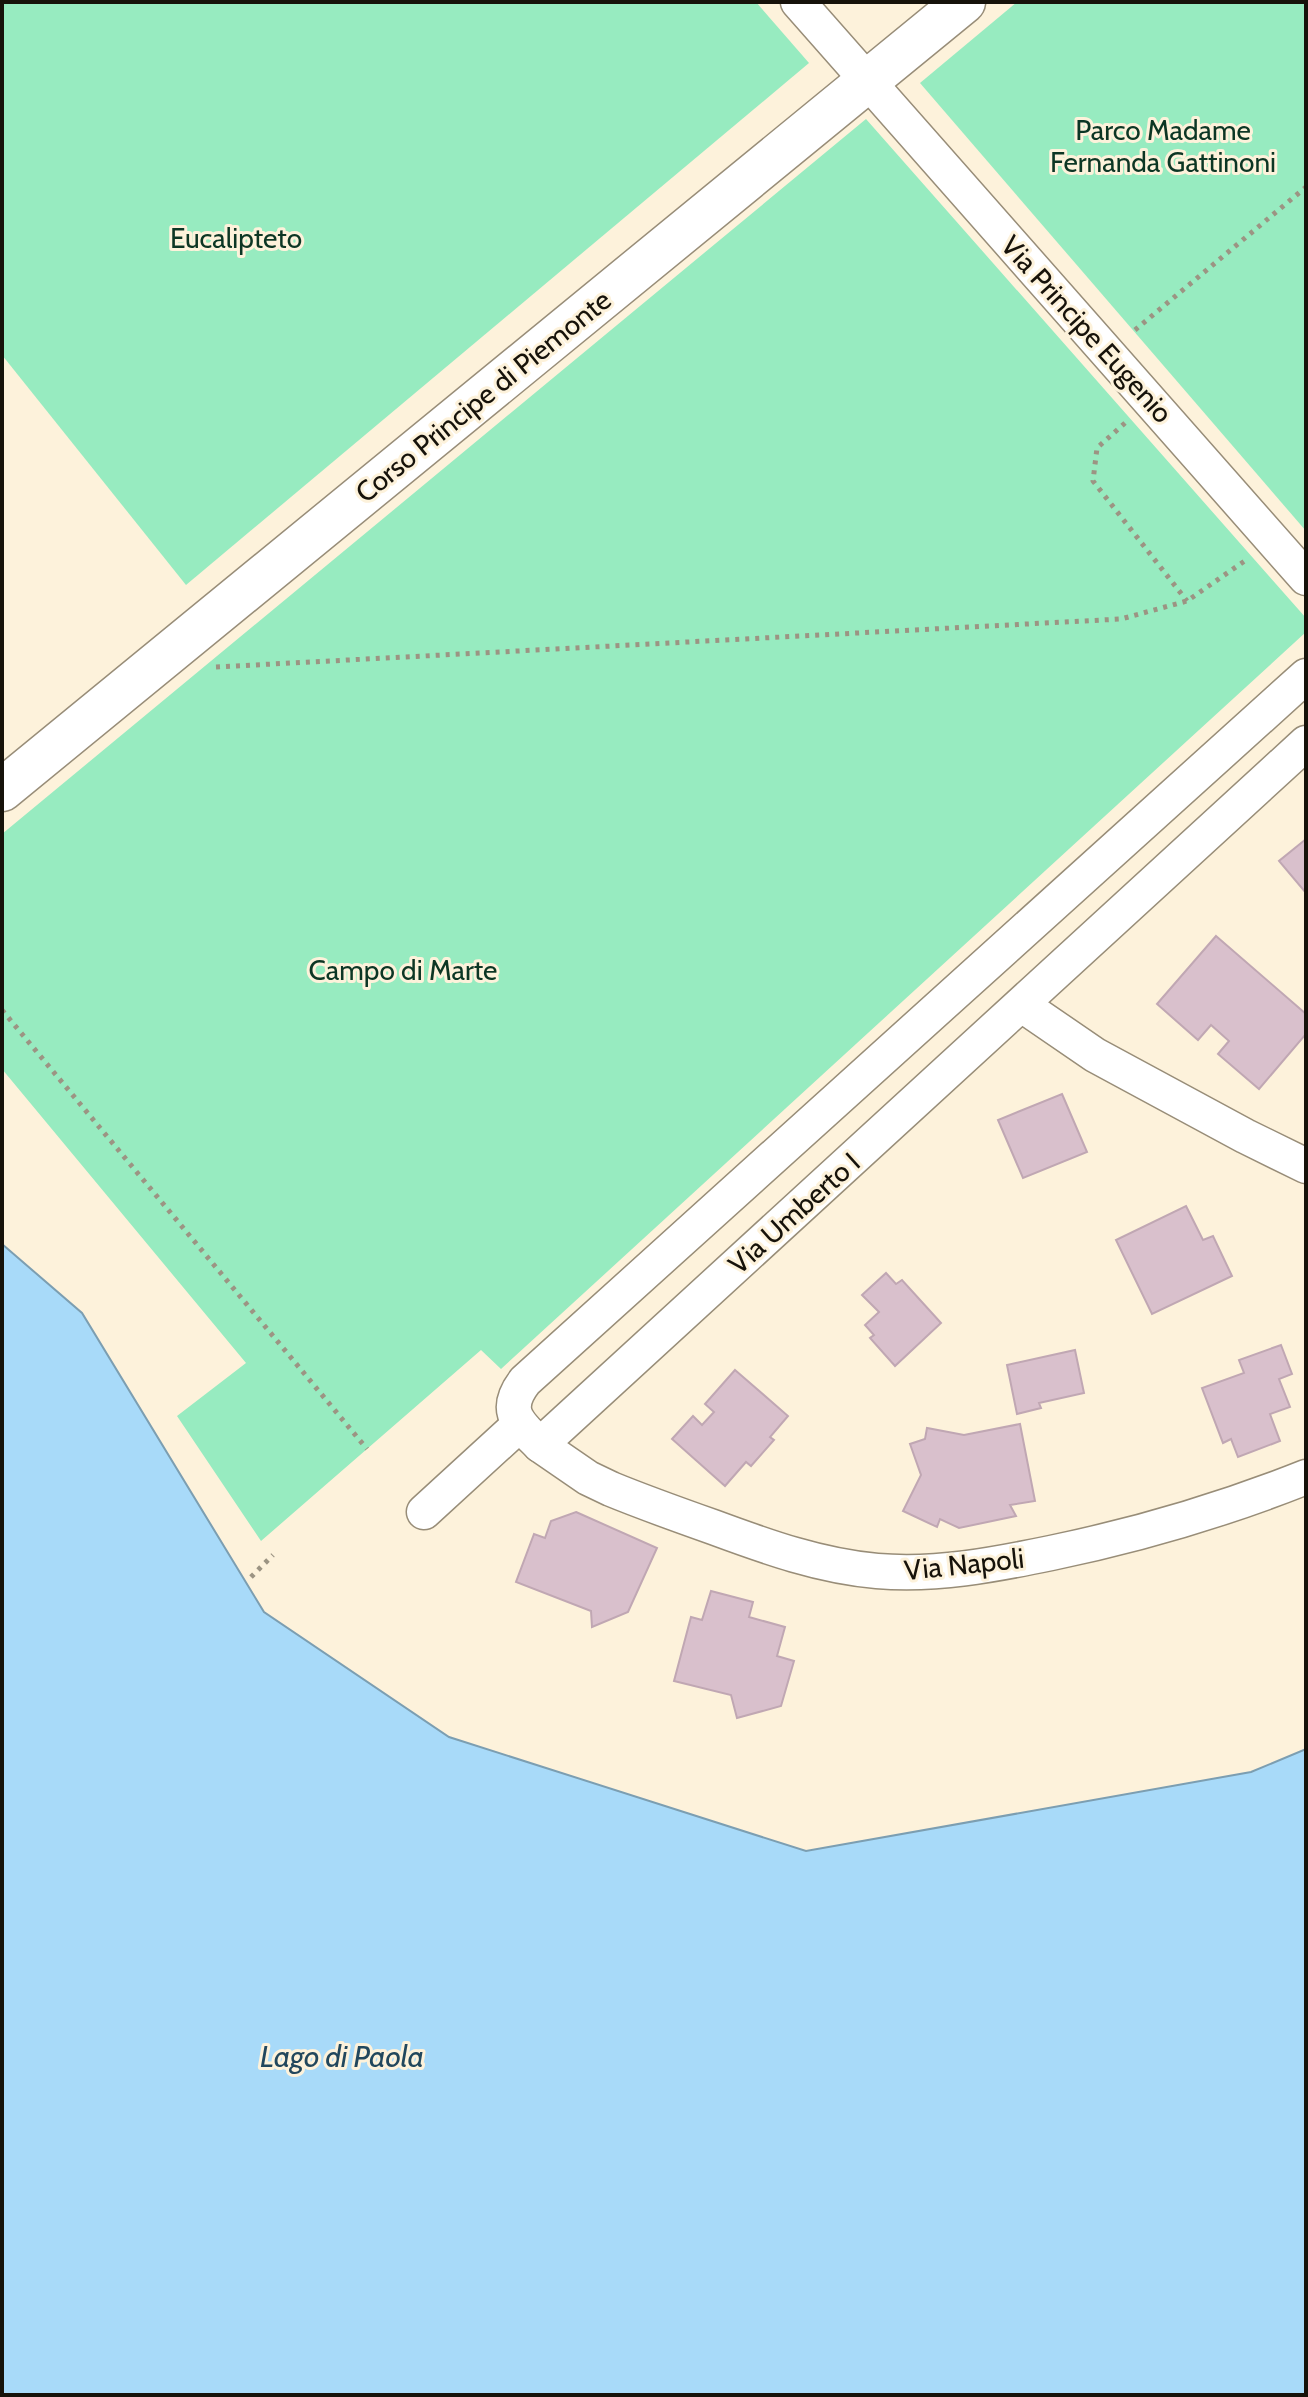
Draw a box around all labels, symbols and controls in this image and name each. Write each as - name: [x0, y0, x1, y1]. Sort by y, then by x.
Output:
- park label: Parco Madame Fernanda Gattinoni: [1050, 113, 1276, 179]
- park label: Eucalipteto: [170, 221, 302, 255]
- street label: Via Principe Eugenio: [994, 228, 1180, 430]
- street label: Corso Principe di Piemonte: [349, 283, 617, 509]
- park label: Campo di Marte: [309, 953, 497, 987]
- street label: Via Umberto I: [721, 1145, 867, 1281]
- street label: Via Napoli: [902, 1541, 1026, 1587]
- water label: Lago di Paola: [260, 2038, 424, 2075]

